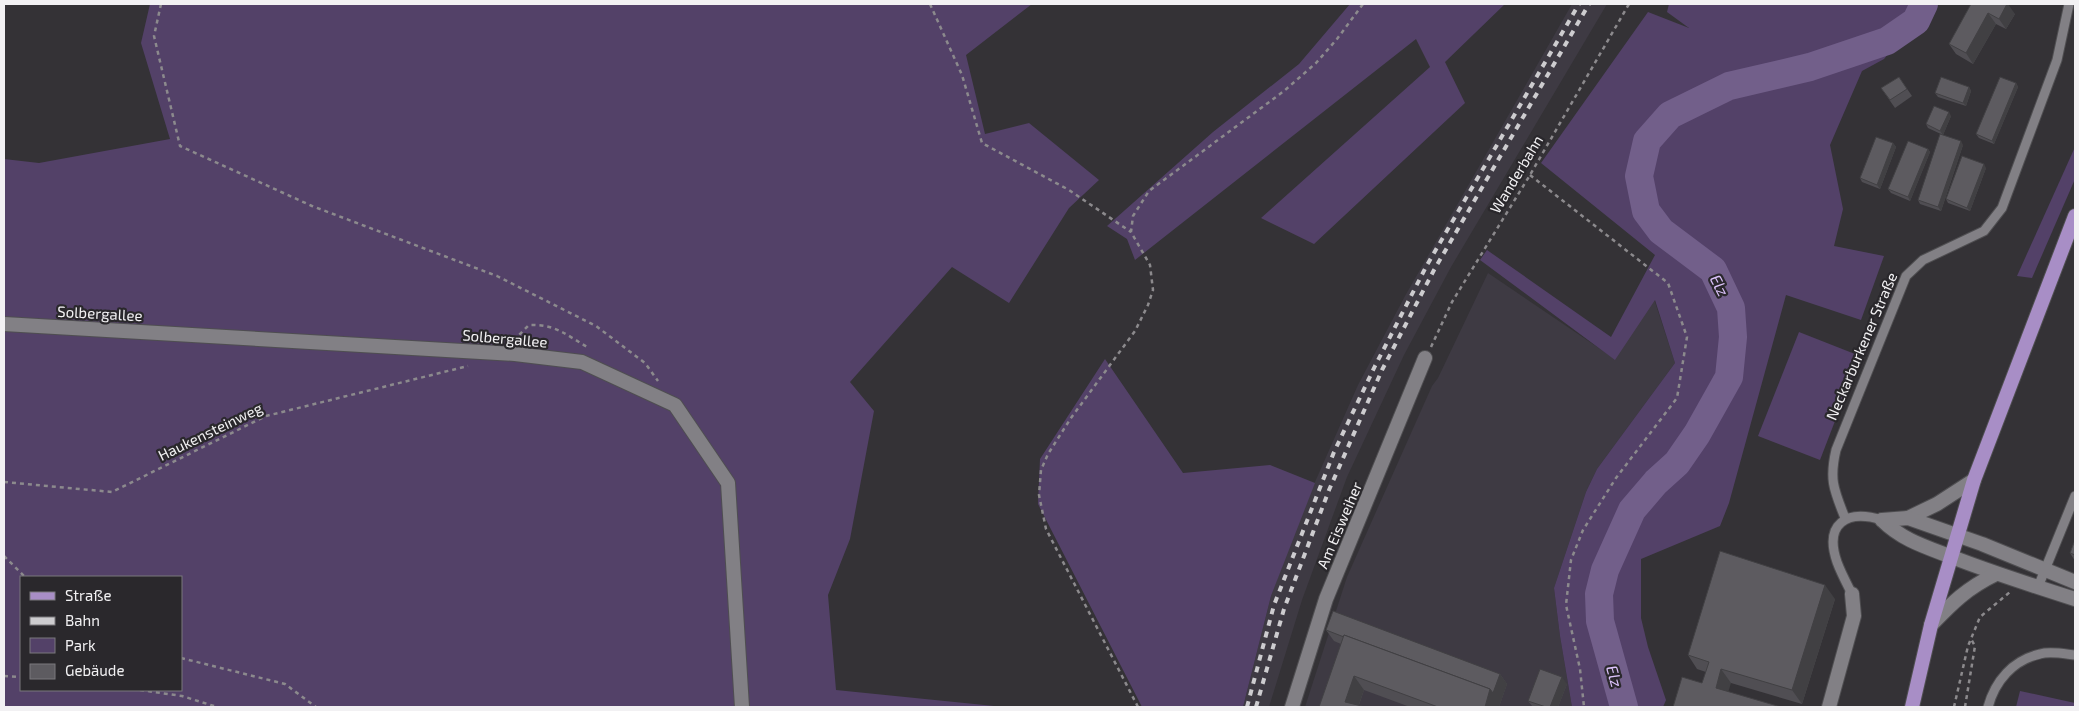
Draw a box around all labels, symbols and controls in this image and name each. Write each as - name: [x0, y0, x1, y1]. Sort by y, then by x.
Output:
- street label: Wanderbahn: [1486, 132, 1546, 216]
- street label: Neckarburkener Straße: [1822, 269, 1900, 423]
- water label: Elz: [1707, 271, 1733, 299]
- street label: Solbergallee: [57, 302, 143, 324]
- street label: Solbergallee: [462, 325, 548, 351]
- street label: Haukensteinweg: [155, 398, 266, 464]
- street label: Am Eisweiher: [1313, 479, 1365, 571]
- legend: [20, 576, 182, 691]
- text: Straße: [65, 586, 111, 604]
- text: Bahn: [65, 611, 100, 629]
- text: Park: [65, 636, 96, 654]
- text: Gebäude: [65, 661, 124, 679]
- water label: Elz: [1603, 663, 1627, 689]

